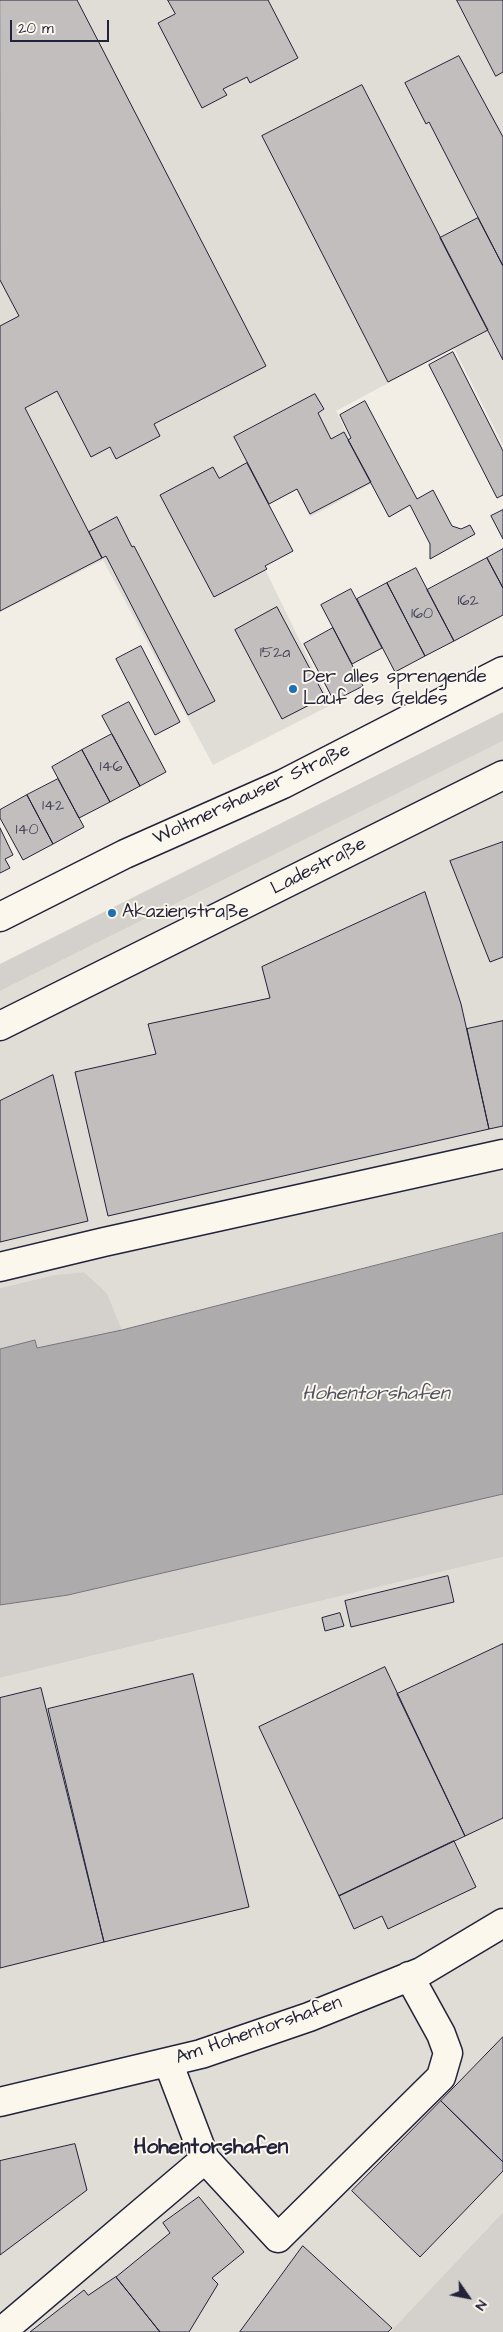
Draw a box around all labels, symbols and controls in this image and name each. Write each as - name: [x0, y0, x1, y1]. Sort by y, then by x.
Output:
- scale bar: [12, 10, 111, 42]
- text: 20 m: [18, 18, 54, 39]
- house number: 162: [457, 592, 479, 612]
- house number: 160: [411, 605, 433, 625]
- house number: 152a: [260, 644, 290, 664]
- place label: Der alles sprengende Lauf des Geldes: [303, 667, 487, 711]
- marker: Der alles sprengende Lauf des Geldes: [287, 683, 299, 695]
- street label: Woltmershauser Straße: [150, 739, 354, 851]
- house number: 146: [100, 758, 122, 778]
- house number: 142: [42, 797, 64, 817]
- house number: 140: [15, 821, 39, 841]
- street label: Ladestraße: [267, 833, 371, 901]
- place label: Akazienstraße: [122, 902, 249, 924]
- marker: Akazienstraße: [106, 907, 118, 919]
- water label: Hohentorshafen: [302, 1383, 450, 1407]
- street label: Am Hohentorshafen: [173, 1992, 345, 2070]
- district label: Hohentorshafen: [134, 2136, 288, 2162]
- north arrow: [443, 2272, 493, 2322]
- text: N: [470, 2296, 491, 2314]

